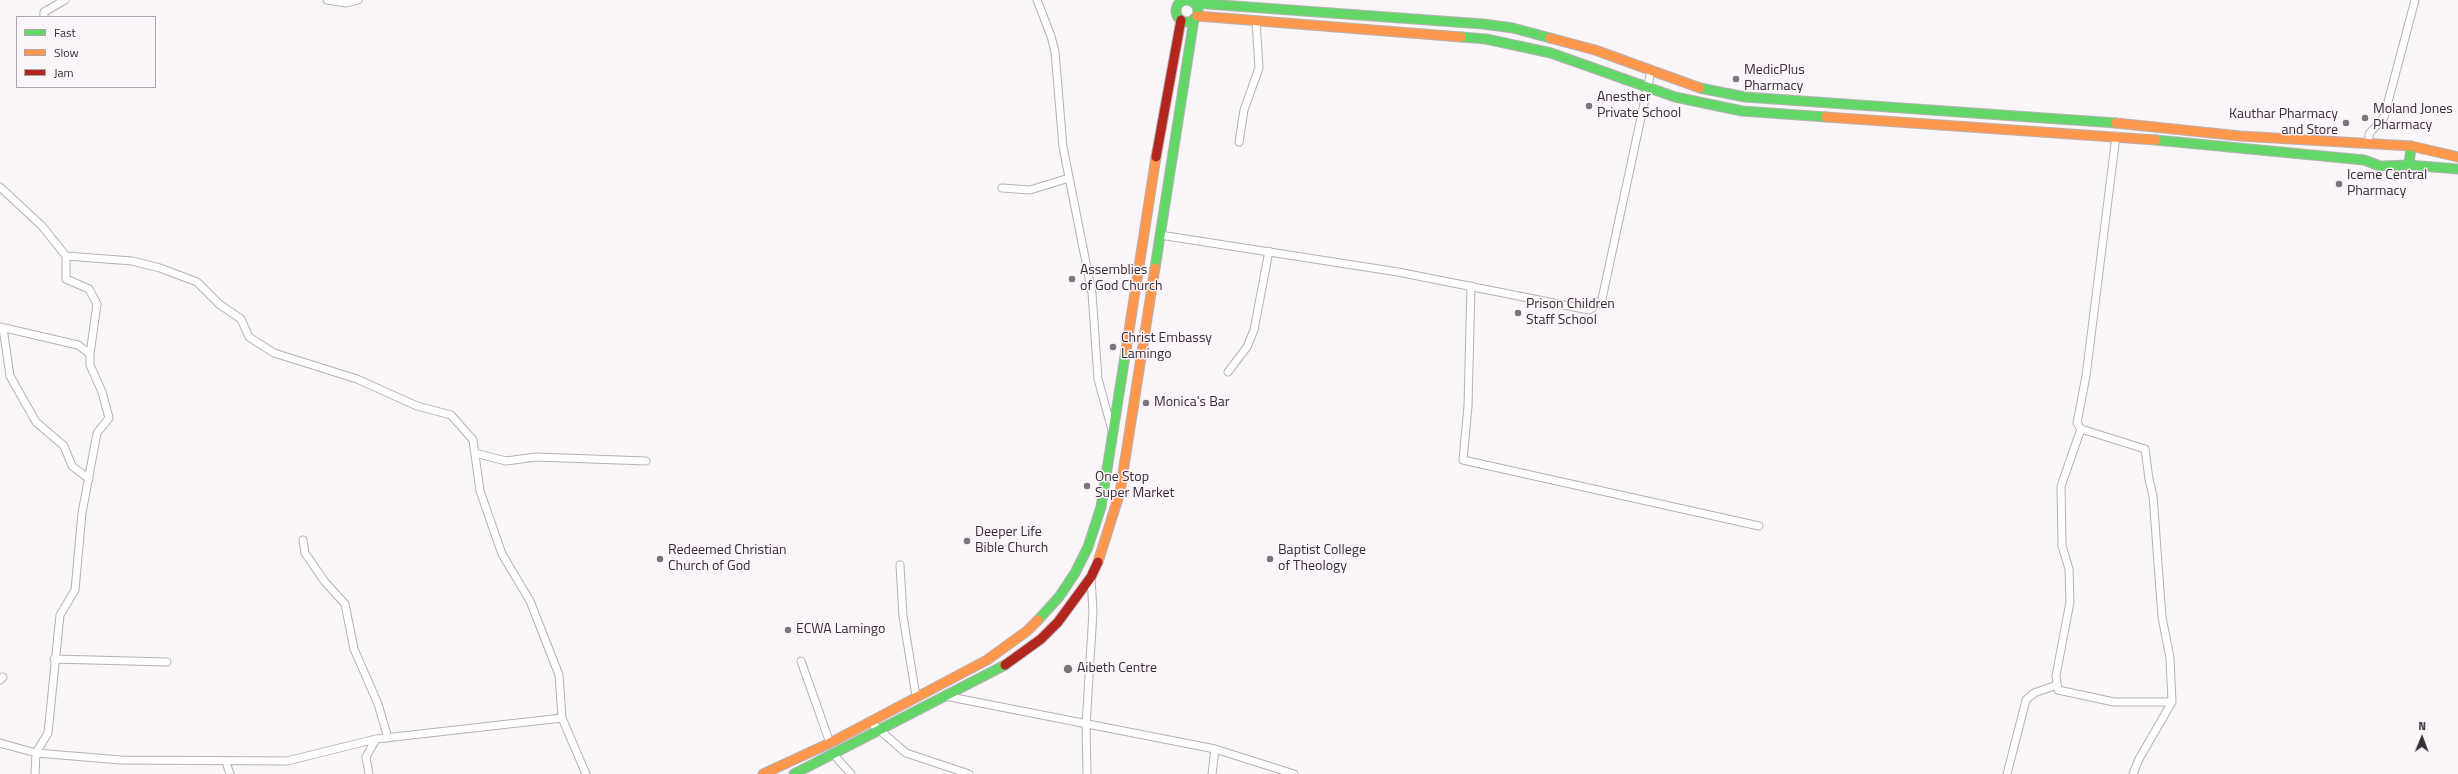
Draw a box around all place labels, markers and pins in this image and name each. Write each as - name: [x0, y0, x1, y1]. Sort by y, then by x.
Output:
- place label: MedicPlus Pharmacy: [1744, 63, 1805, 96]
- marker: MedicPlus Pharmacy: [1731, 74, 1741, 84]
- place label: Anesther Private School: [1597, 90, 1681, 122]
- marker: Anesther Private School: [1584, 101, 1594, 111]
- place label: Moland Jones Pharmacy: [2373, 102, 2453, 134]
- place label: Kauthar Pharmacy and Store: [2229, 107, 2338, 140]
- marker: Moland Jones Pharmacy: [2360, 113, 2370, 123]
- marker: Kauthar Pharmacy and Store: [2341, 118, 2351, 128]
- place label: Iceme Central Pharmacy: [2347, 168, 2427, 200]
- marker: Iceme Central Pharmacy: [2334, 179, 2344, 189]
- place label: Assemblies of God Church: [1080, 263, 1163, 296]
- marker: Assemblies of God Church: [1067, 274, 1077, 284]
- place label: Prison Children Staff School: [1526, 297, 1615, 330]
- marker: Prison Children Staff School: [1513, 308, 1523, 318]
- place label: Christ Embassy Lamingo: [1121, 331, 1212, 364]
- marker: Christ Embassy Lamingo: [1108, 342, 1118, 352]
- place label: Monica's Bar: [1154, 395, 1230, 411]
- marker: Monica's Bar: [1141, 398, 1151, 408]
- place label: One Stop Super Market: [1095, 470, 1174, 502]
- marker: One Stop Super Market: [1082, 481, 1092, 491]
- place label: Deeper Life Bible Church: [975, 525, 1048, 558]
- marker: Deeper Life Bible Church: [962, 536, 972, 546]
- place label: Redeemed Christian Church of God: [668, 543, 786, 576]
- place label: Baptist College of Theology: [1278, 543, 1366, 576]
- marker: Redeemed Christian Church of God: [655, 554, 665, 564]
- marker: Baptist College of Theology: [1265, 554, 1275, 564]
- place label: ECWA Lamingo: [796, 622, 885, 638]
- marker: ECWA Lamingo: [783, 625, 793, 635]
- place label: Aibeth Centre: [1077, 661, 1157, 677]
- marker: Aibeth Centre: [1062, 663, 1074, 675]

